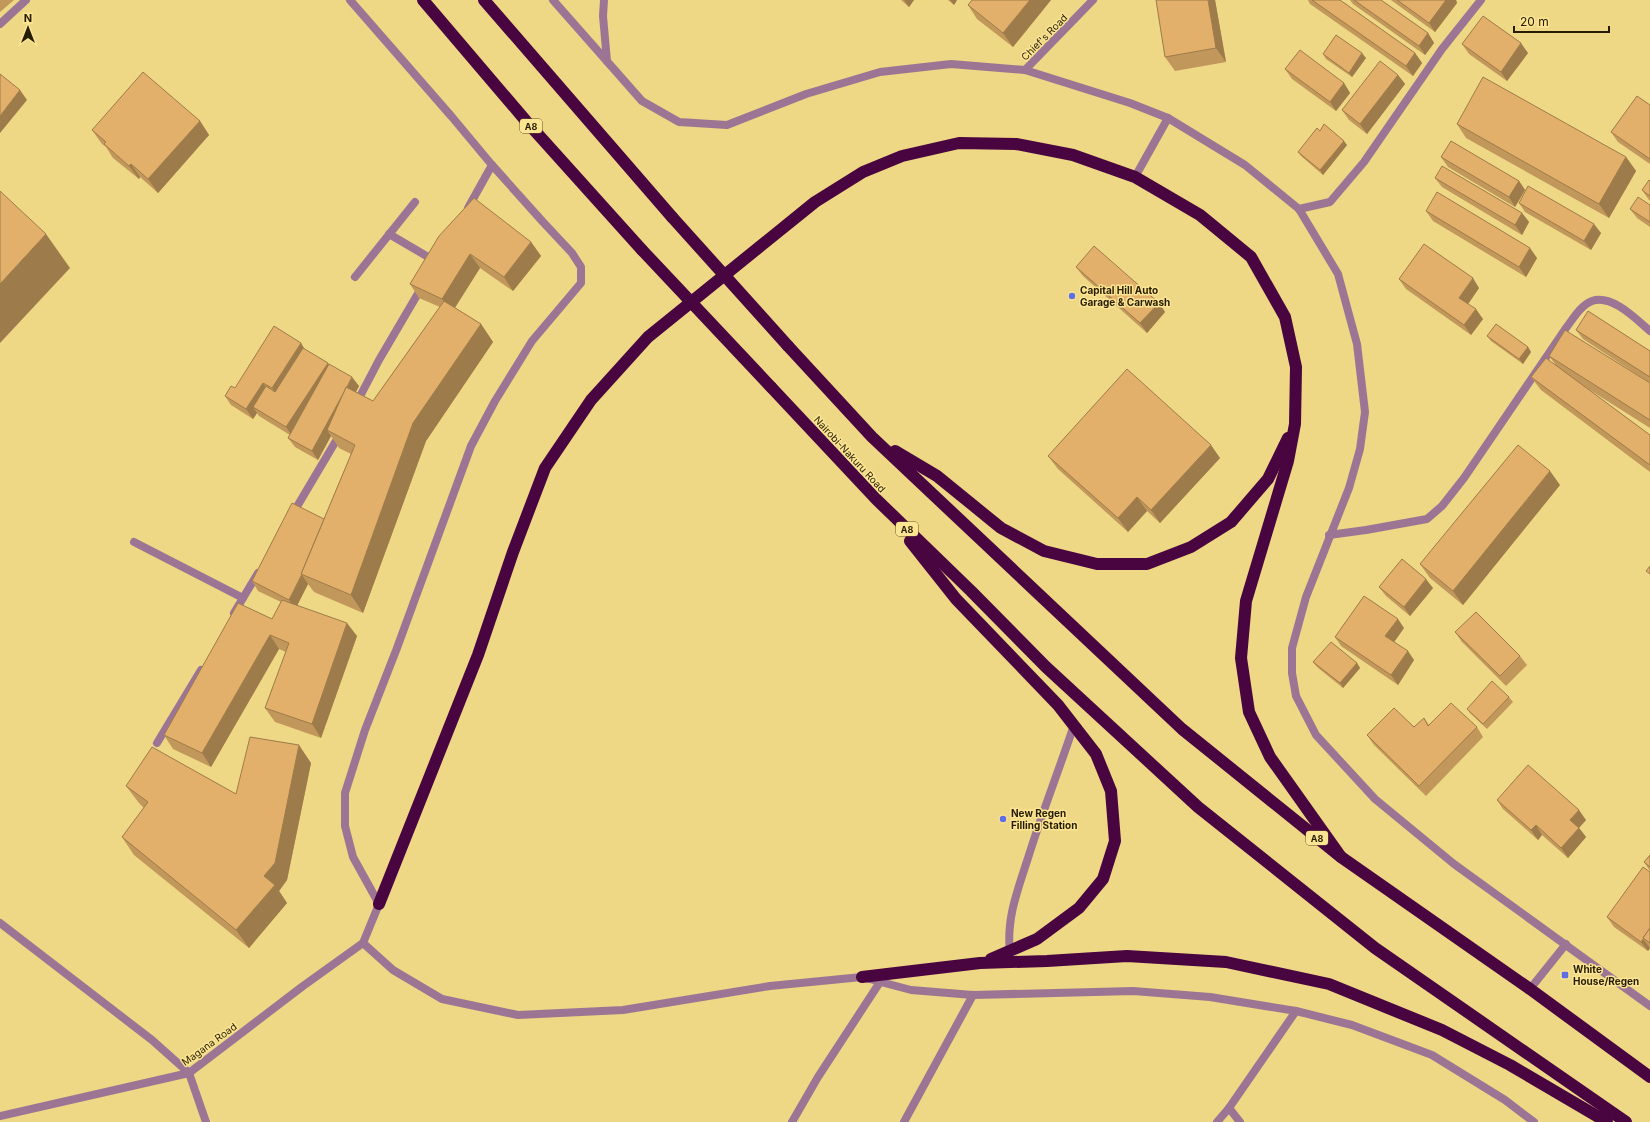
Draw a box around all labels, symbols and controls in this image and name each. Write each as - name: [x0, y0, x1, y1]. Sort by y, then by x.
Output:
- north arrow: [8, 8, 48, 48]
- scale bar: [1514, 8, 1609, 34]
- text: N: [24, 11, 32, 25]
- street label: Chief's Road: [1018, 11, 1070, 63]
- text: 20 m: [1520, 14, 1549, 29]
- road number: A8: [520, 119, 542, 133]
- place label: Capital Hill Auto Garage & Carwash: [1080, 284, 1170, 309]
- marker: Capital Hill Auto Garage & Carwash: [1067, 291, 1077, 301]
- street label: Nairobi-Nakuru Road: [812, 414, 888, 494]
- road number: A8: [896, 522, 918, 536]
- place label: New Regen Filling Station: [1011, 807, 1077, 832]
- marker: New Regen Filling Station: [998, 814, 1008, 824]
- road number: A8: [1306, 831, 1328, 845]
- place label: White House/Regen: [1573, 963, 1639, 988]
- marker: White House/Regen: [1560, 970, 1570, 980]
- street label: Magana Road: [179, 1020, 239, 1068]

